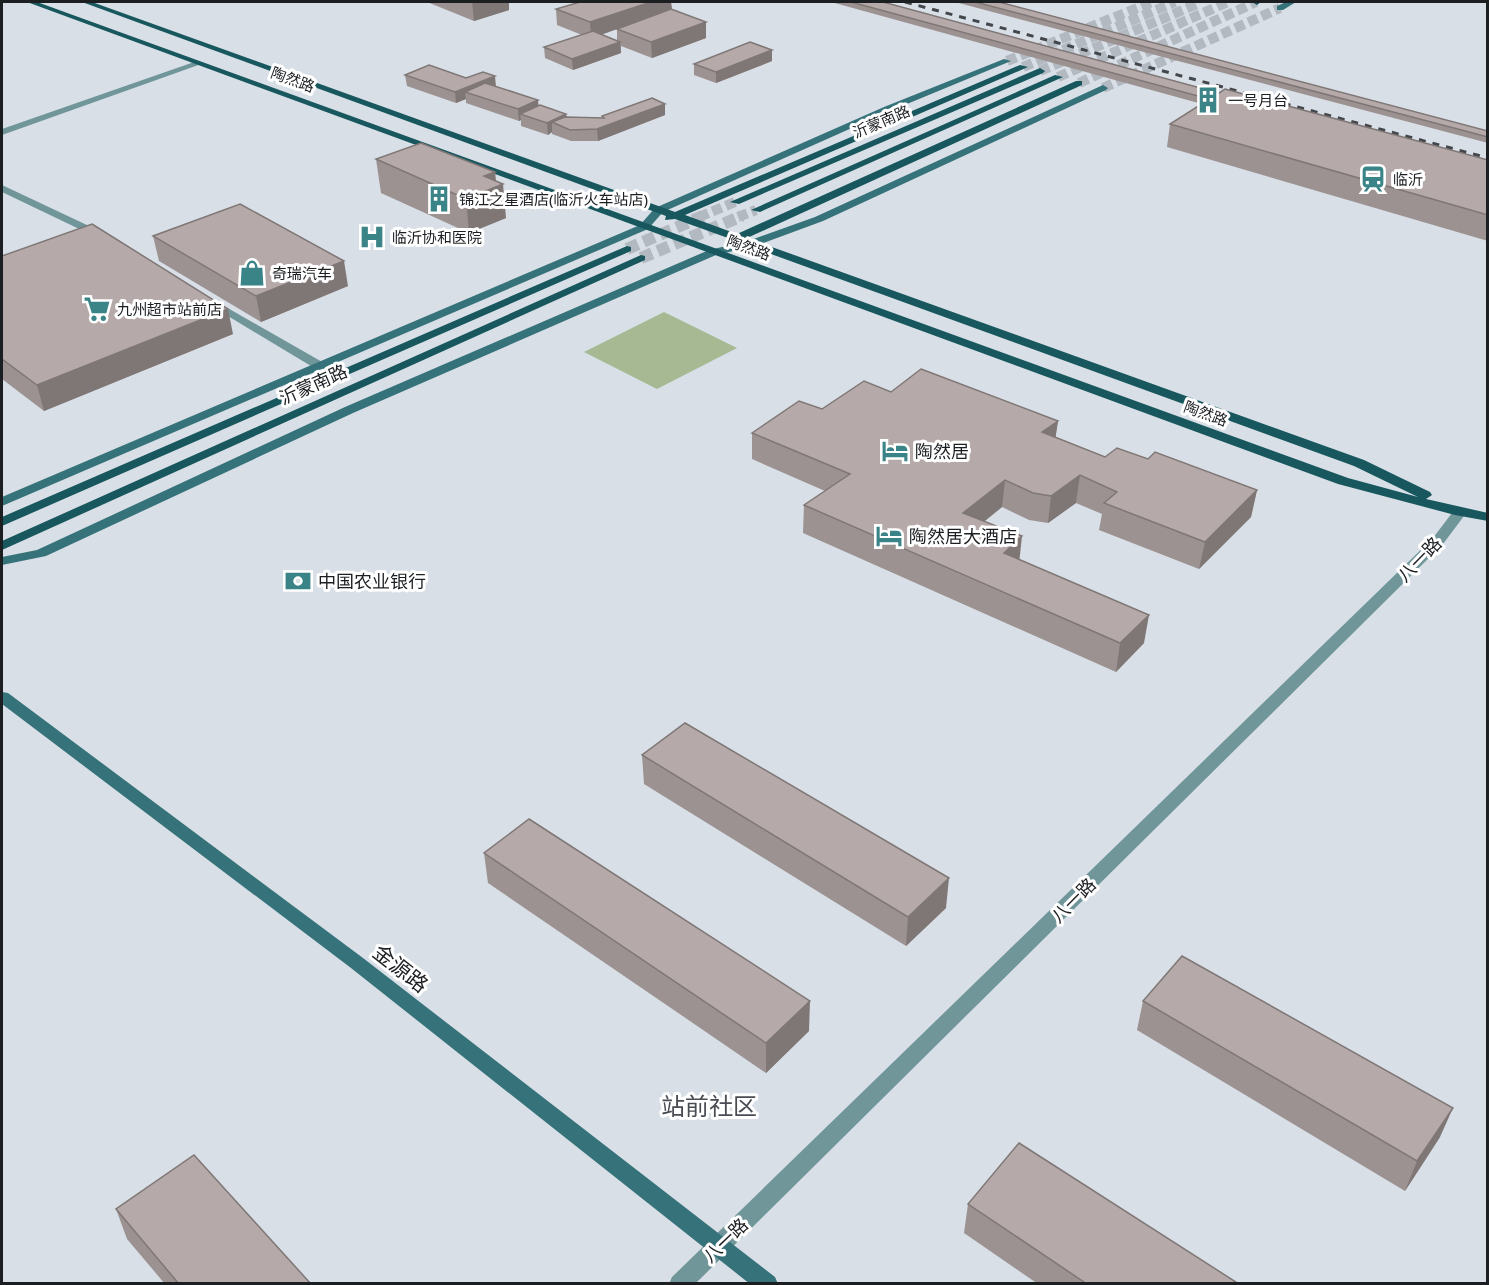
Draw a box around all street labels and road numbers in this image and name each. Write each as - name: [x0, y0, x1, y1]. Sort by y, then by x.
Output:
- street label: 陶然路: [268, 62, 318, 96]
- street label: 沂蒙南路: [849, 100, 913, 142]
- street label: 陶然路: [724, 230, 774, 264]
- street label: 沂蒙南路: [275, 358, 351, 410]
- street label: 陶然路: [1181, 396, 1231, 430]
- street label: 八一路: [1392, 531, 1446, 587]
- street label: 八一路: [1045, 872, 1101, 928]
- street label: 金源路: [368, 938, 434, 998]
- street label: 八一路: [697, 1213, 753, 1267]

